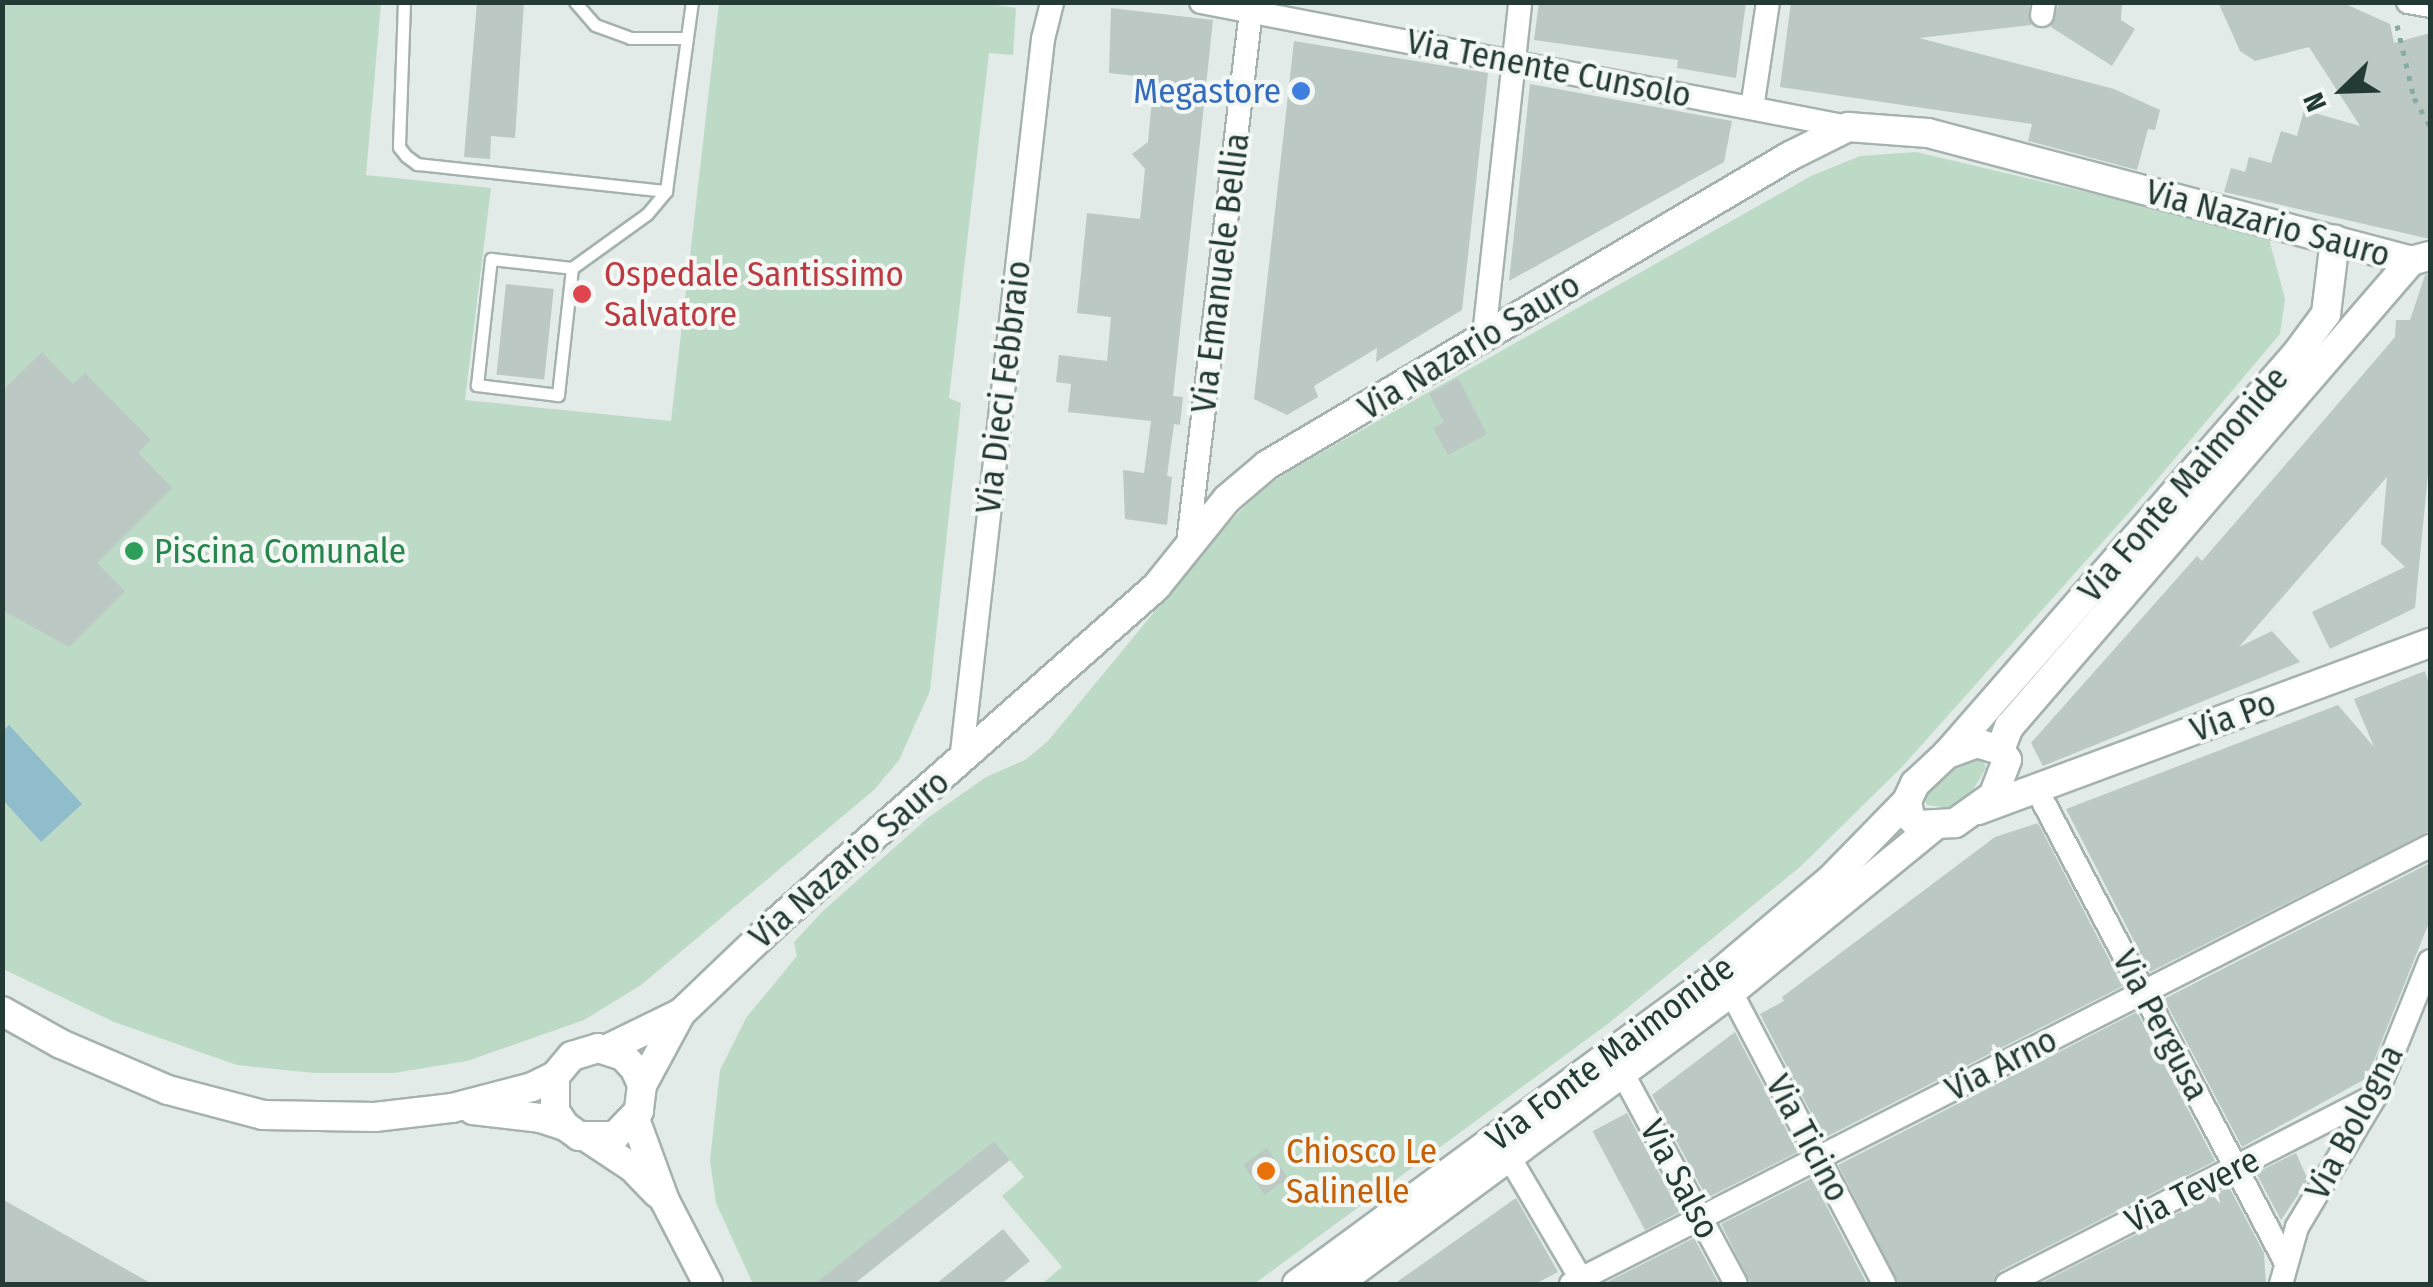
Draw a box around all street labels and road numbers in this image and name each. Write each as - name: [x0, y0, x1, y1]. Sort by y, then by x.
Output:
- street label: Via Tenente Cunsolo: [1403, 20, 1695, 116]
- street label: Via Emanuele Bellia: [1182, 131, 1258, 415]
- street label: Via Nazario Sauro: [2141, 170, 2395, 276]
- street label: Via Dieci Febbraio: [967, 258, 1039, 516]
- street label: Via Nazario Sauro: [1351, 263, 1587, 429]
- street label: Via Fonte Maimonide: [2069, 357, 2297, 611]
- street label: Via Po: [2185, 681, 2281, 751]
- street label: Via Nazario Sauro: [740, 761, 958, 957]
- street label: Via Pergusa: [2104, 943, 2218, 1107]
- street label: Via Fonte Maimonide: [1478, 946, 1742, 1160]
- street label: Via Arno: [1938, 1018, 2064, 1110]
- street label: Via Bologna: [2296, 1037, 2412, 1207]
- street label: Via Ticino: [1757, 1067, 1859, 1209]
- street label: Via Salso: [1631, 1112, 1729, 1246]
- street label: Via Tevere: [2118, 1138, 2266, 1242]

